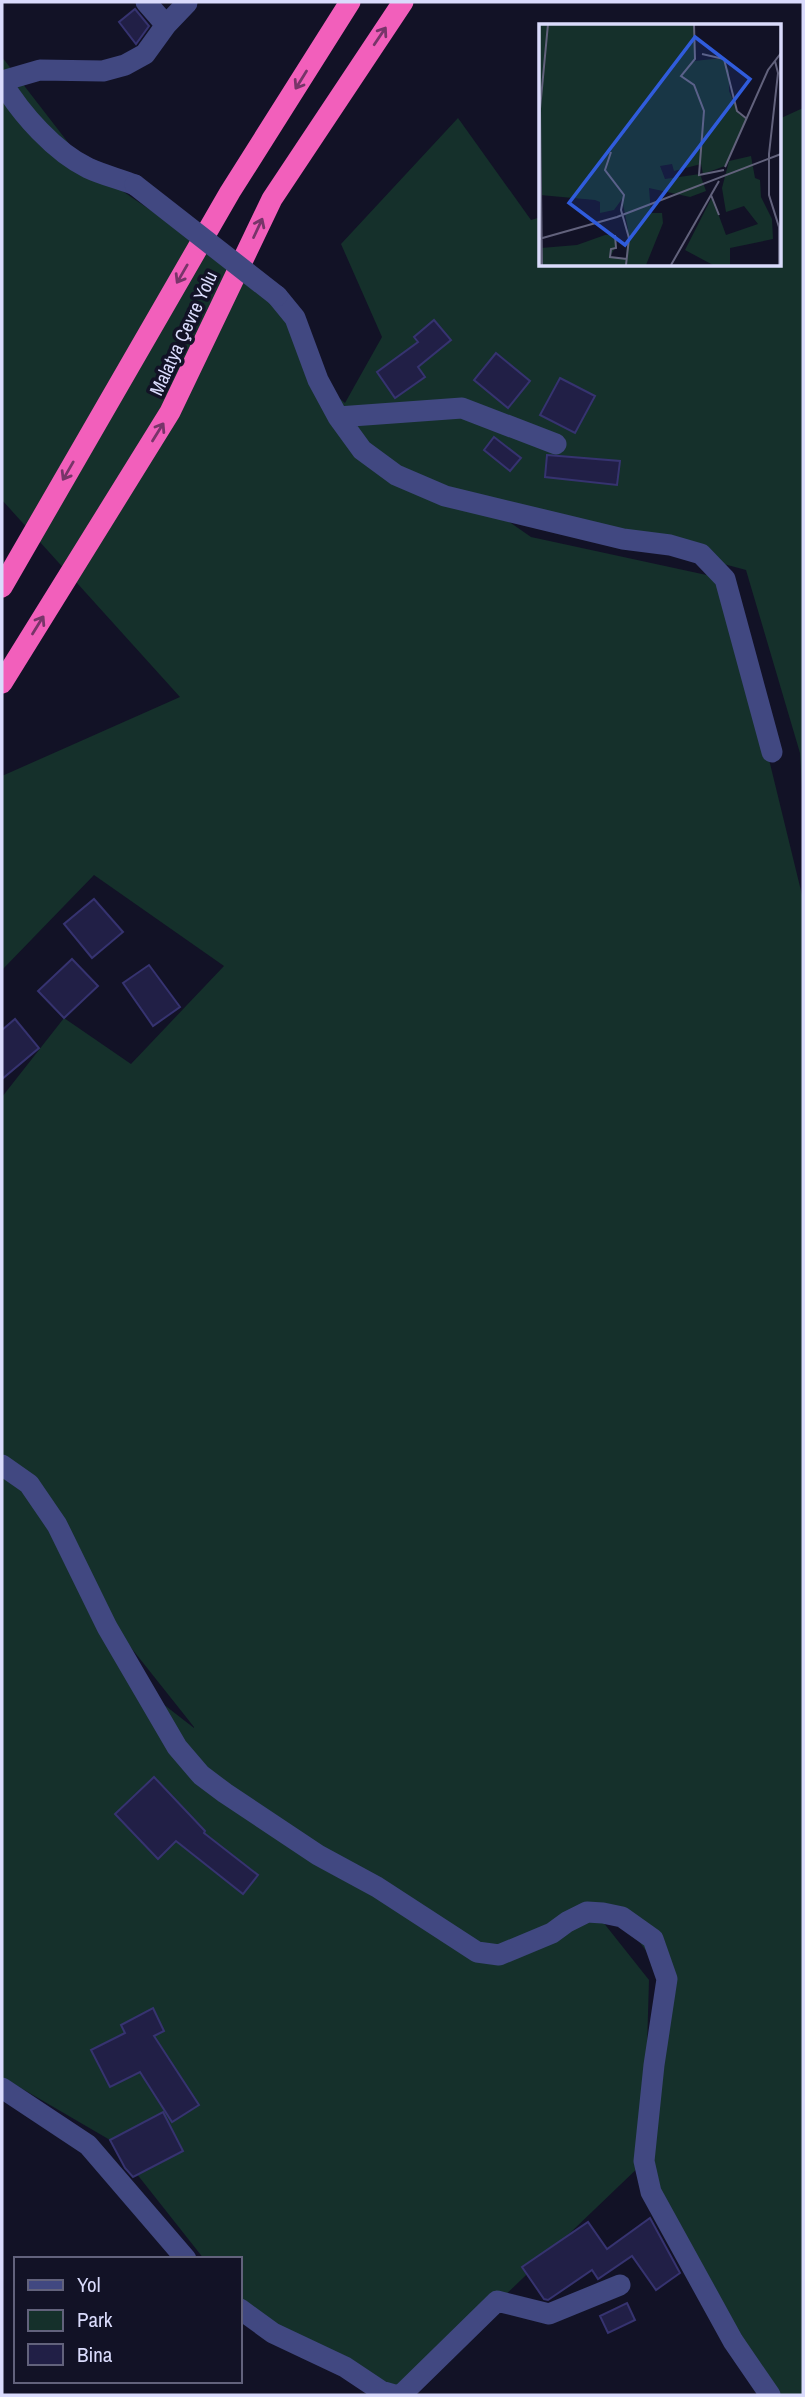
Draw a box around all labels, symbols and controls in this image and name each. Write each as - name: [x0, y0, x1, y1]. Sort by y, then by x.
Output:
- inset map: [539, 24, 780, 266]
- one-way arrow: [373, 27, 387, 47]
- one-way arrow: [293, 70, 307, 90]
- one-way arrow: [252, 218, 265, 239]
- one-way arrow: [175, 264, 189, 284]
- street label: Malatya Çevre Yolu: [143, 267, 223, 399]
- one-way arrow: [151, 423, 165, 443]
- one-way arrow: [61, 461, 75, 481]
- one-way arrow: [31, 616, 45, 636]
- legend: [14, 2257, 242, 2383]
- text: Yol: [77, 2270, 101, 2299]
- text: Park: [77, 2305, 113, 2334]
- text: Bina: [77, 2340, 113, 2369]

